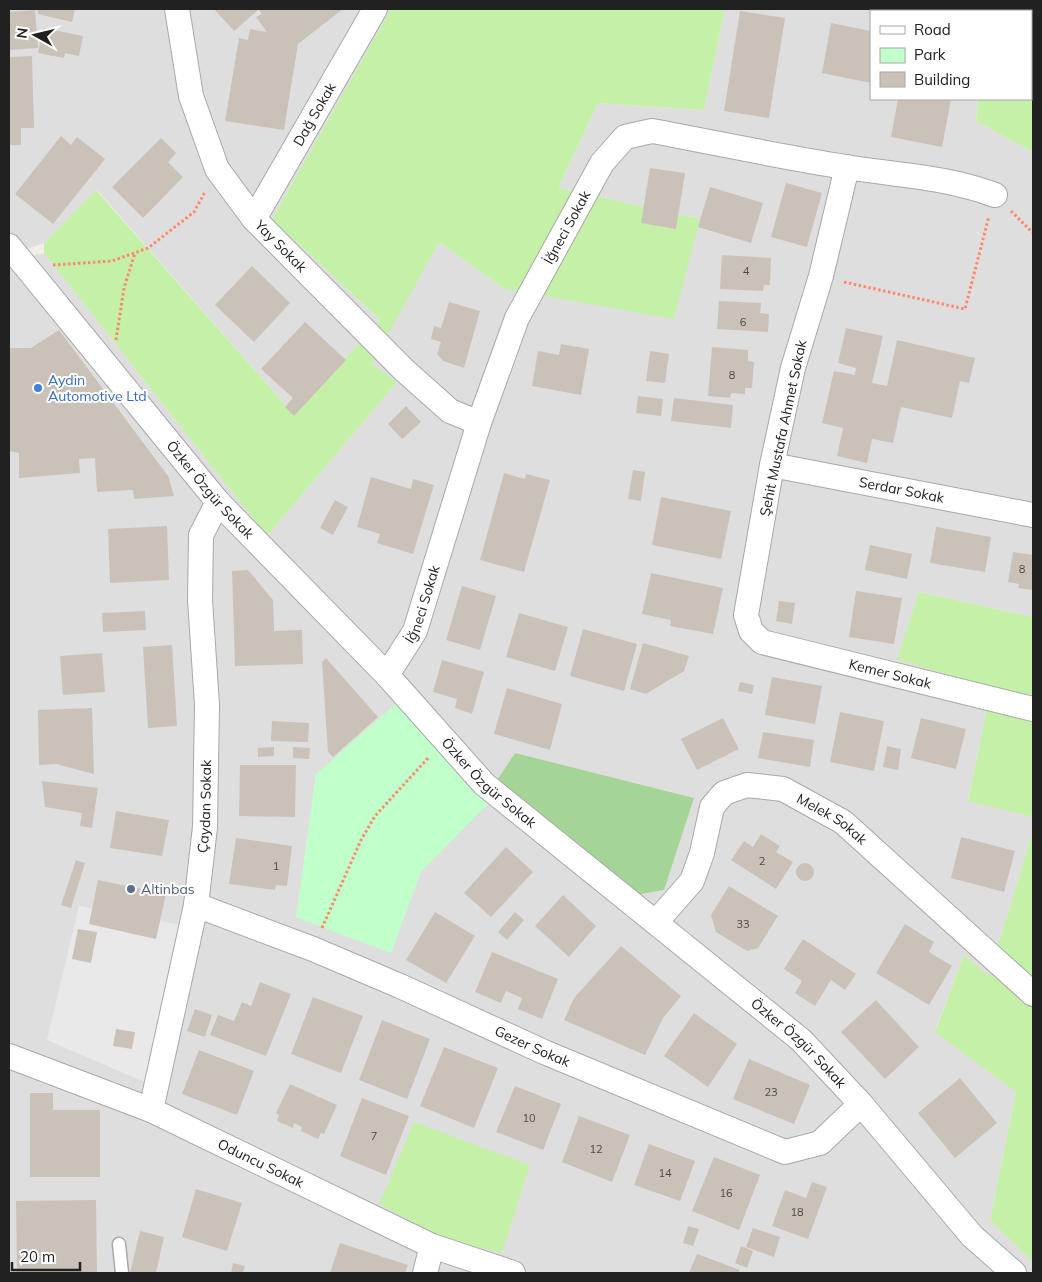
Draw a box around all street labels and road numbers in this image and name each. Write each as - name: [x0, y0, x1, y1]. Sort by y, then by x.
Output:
- street label: Dağ Sokak: [289, 78, 340, 149]
- street label: İğneci Sokak: [539, 187, 595, 267]
- street label: Yay Sokak: [250, 215, 311, 277]
- street label: Şehit Mustafa Ahmet Sokak: [756, 337, 811, 518]
- street label: Özker Özgür Sokak: [163, 437, 258, 543]
- street label: Serdar Sokak: [858, 473, 947, 507]
- street label: İğneci Sokak: [401, 562, 444, 647]
- street label: Kemer Sokak: [847, 655, 934, 693]
- street label: Özker Özgür Sokak: [438, 734, 541, 832]
- street label: Çaydan Sokak: [193, 759, 215, 854]
- street label: Melek Sokak: [794, 789, 872, 849]
- street label: Özker Özgür Sokak: [747, 994, 851, 1092]
- street label: Gezer Sokak: [492, 1022, 574, 1071]
- street label: Oduncu Sokak: [215, 1135, 308, 1192]

